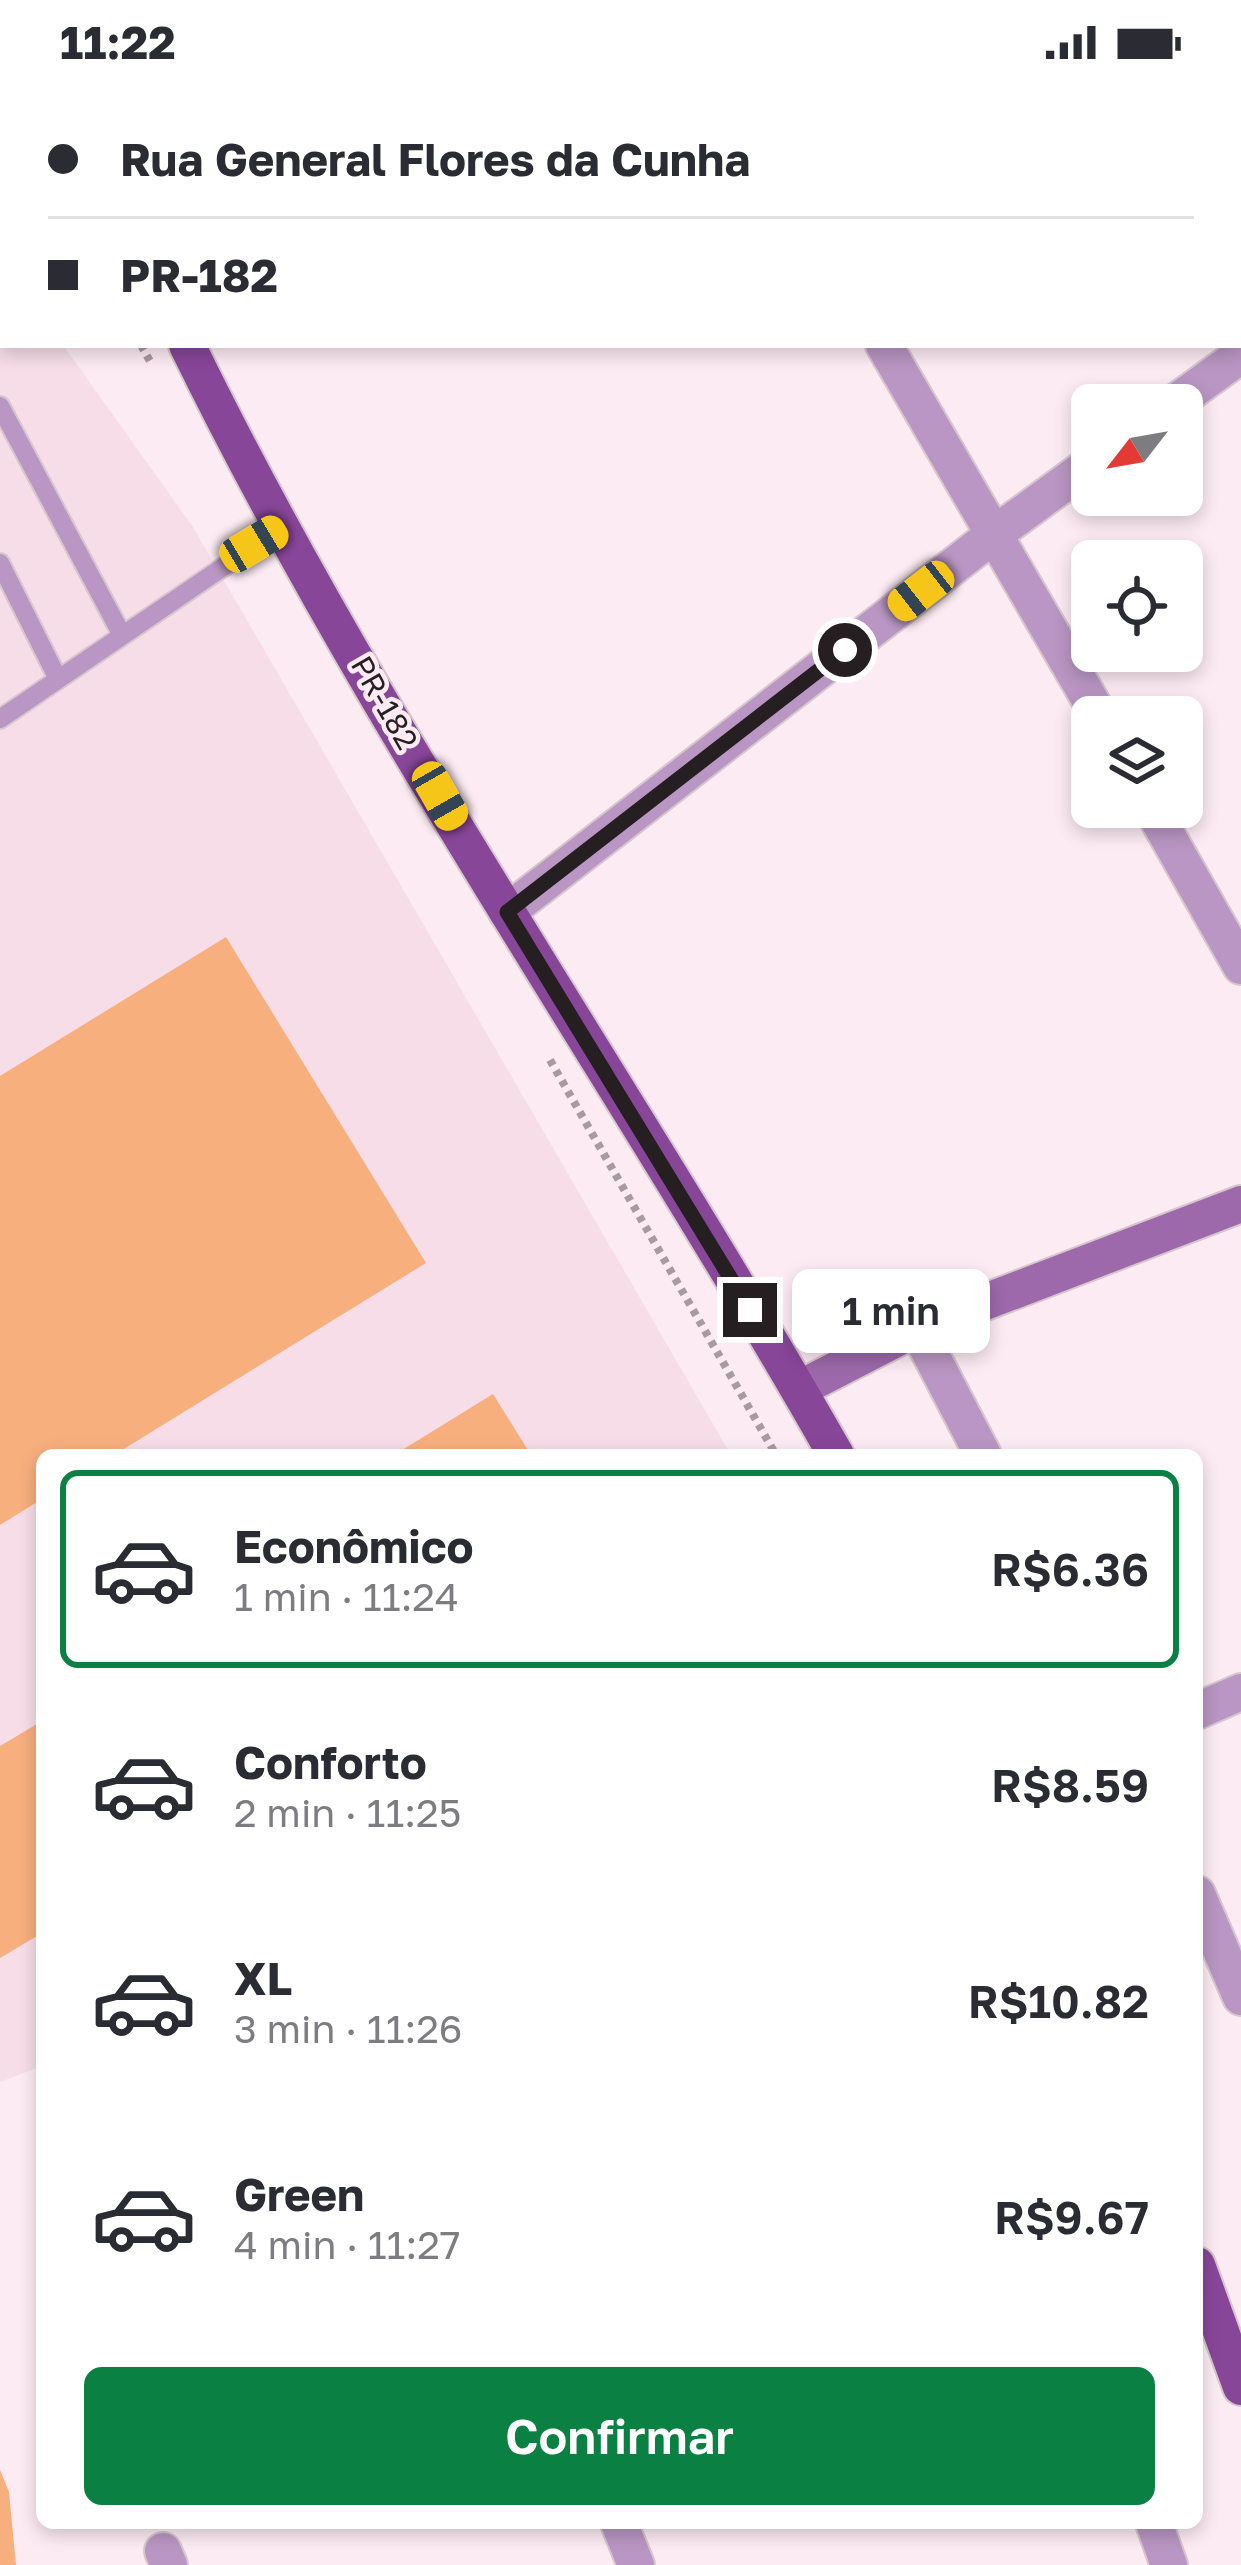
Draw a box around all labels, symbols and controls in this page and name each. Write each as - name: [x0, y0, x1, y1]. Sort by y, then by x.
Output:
- text: 11:22: [60, 15, 176, 69]
- text: Rua General Flores da Cunha: [120, 132, 750, 186]
- text: PR-182: [120, 248, 278, 302]
- north arrow: [1071, 384, 1203, 516]
- map controls: [1071, 384, 1203, 828]
- car: [214, 510, 294, 578]
- button: locate: [1071, 540, 1203, 672]
- car: [882, 555, 960, 627]
- route start: [818, 623, 872, 677]
- street label: PR-182: [344, 649, 426, 756]
- button: layers: [1071, 696, 1203, 828]
- car: [406, 756, 474, 836]
- callout: 1 min: [792, 1268, 990, 1352]
- route end: [723, 1283, 777, 1337]
- text: 1 min: [842, 1287, 940, 1334]
- icon: car: [90, 1515, 198, 1623]
- text: Econômico: [234, 1519, 474, 1573]
- text: R$6.36: [991, 1542, 1149, 1596]
- text: 1 min · 11:24: [234, 1573, 459, 1620]
- icon: car: [90, 1731, 198, 1839]
- text: Conforto: [234, 1735, 427, 1789]
- text: R$8.59: [991, 1758, 1149, 1812]
- text: 2 min · 11:25: [234, 1789, 461, 1836]
- icon: car: [90, 1947, 198, 2055]
- text: XL: [234, 1951, 292, 2005]
- text: R$10.82: [968, 1974, 1149, 2028]
- text: 3 min · 11:26: [234, 2005, 462, 2052]
- icon: car: [90, 2163, 198, 2271]
- text: Green: [234, 2167, 364, 2221]
- text: R$9.67: [994, 2190, 1149, 2244]
- text: 4 min · 11:27: [234, 2221, 461, 2268]
- button: Confirmar: [84, 2367, 1155, 2505]

